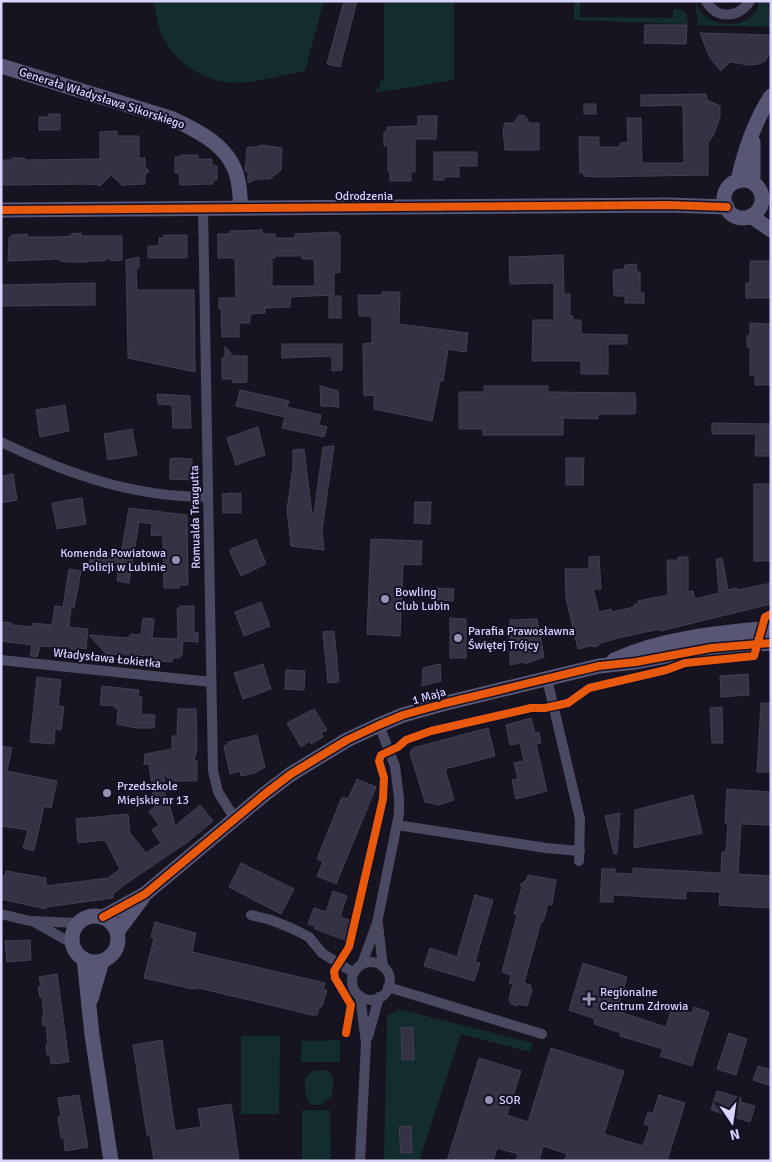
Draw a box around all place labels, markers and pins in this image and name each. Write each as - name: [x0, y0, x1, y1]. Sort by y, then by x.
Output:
- place label: Komenda Powiatowa Policji w Lubinie: [60, 546, 166, 575]
- marker: Komenda Powiatowa Policji w Lubinie: [170, 554, 182, 566]
- place label: Bowling Club Lubin: [395, 585, 450, 614]
- marker: Bowling Club Lubin: [379, 593, 391, 605]
- place label: Parafia Prawosławna Świętej Trójcy: [468, 624, 575, 653]
- marker: Parafia Prawosławna Świętej Trójcy: [452, 632, 464, 644]
- place label: Przedszkole Miejskie nr 13: [117, 779, 189, 808]
- marker: Przedszkole Miejskie nr 13: [101, 787, 113, 799]
- place label: Regionalne Centrum Zdrowia: [600, 985, 688, 1014]
- marker: Regionalne Centrum Zdrowia: [582, 992, 596, 1006]
- place label: SOR: [499, 1093, 521, 1108]
- marker: SOR: [483, 1094, 495, 1106]

